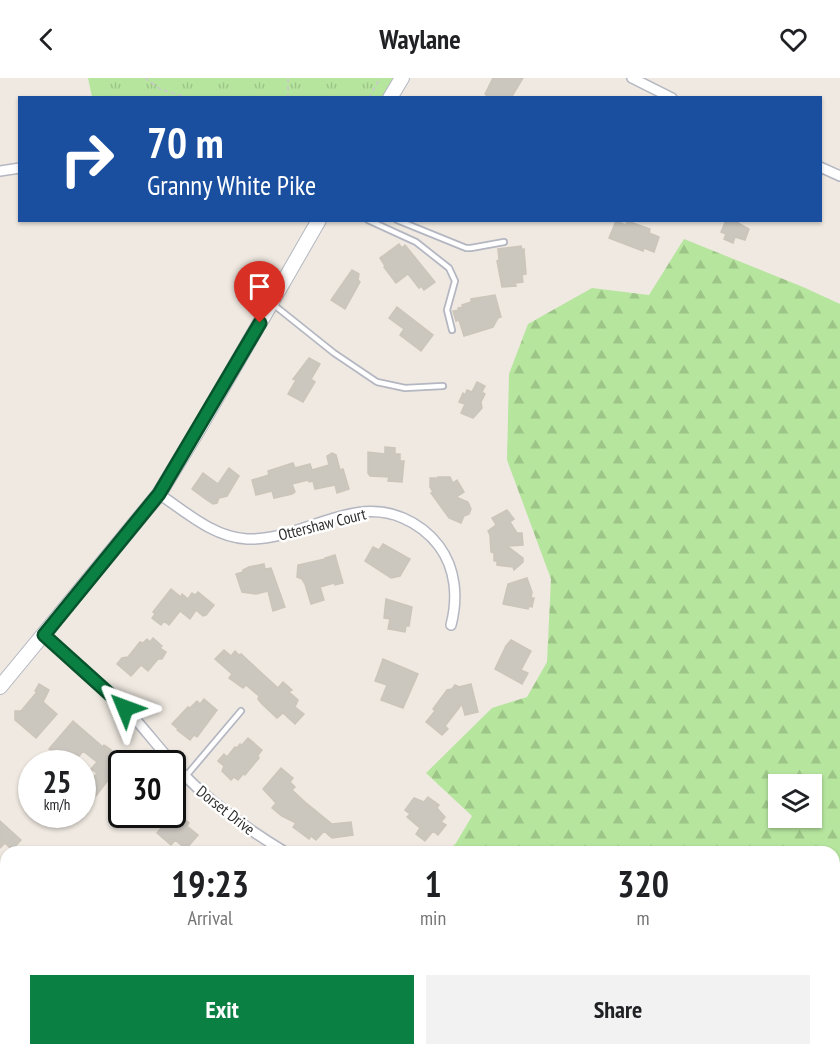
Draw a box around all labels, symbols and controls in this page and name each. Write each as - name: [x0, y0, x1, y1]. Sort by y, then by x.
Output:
- text: Waylane: [379, 22, 461, 56]
- icon: back: [30, 23, 63, 56]
- icon: heart: [777, 23, 810, 56]
- text: 70 m: [147, 115, 224, 170]
- icon: right: [48, 120, 126, 198]
- text: Granny White Pike: [147, 168, 316, 202]
- pin: [234, 261, 285, 323]
- icon: arrive: [243, 270, 276, 303]
- street label: Ottershaw Court: [276, 503, 369, 545]
- position arrow: [93, 676, 157, 740]
- speed limit sign: 30: [108, 750, 186, 828]
- text: 25: [43, 762, 71, 801]
- map controls: [768, 774, 822, 828]
- button: layers: [768, 774, 822, 828]
- street label: Dorset Drive: [193, 781, 259, 839]
- text: km/h: [44, 795, 70, 814]
- text: 19:23: [171, 860, 249, 907]
- text: 1: [424, 860, 442, 907]
- text: 320: [617, 860, 669, 907]
- text: Arrival: [187, 905, 233, 931]
- text: min: [420, 905, 446, 931]
- text: m: [637, 905, 650, 931]
- button: Exit: [30, 975, 414, 1044]
- button: Share: [426, 975, 810, 1044]

